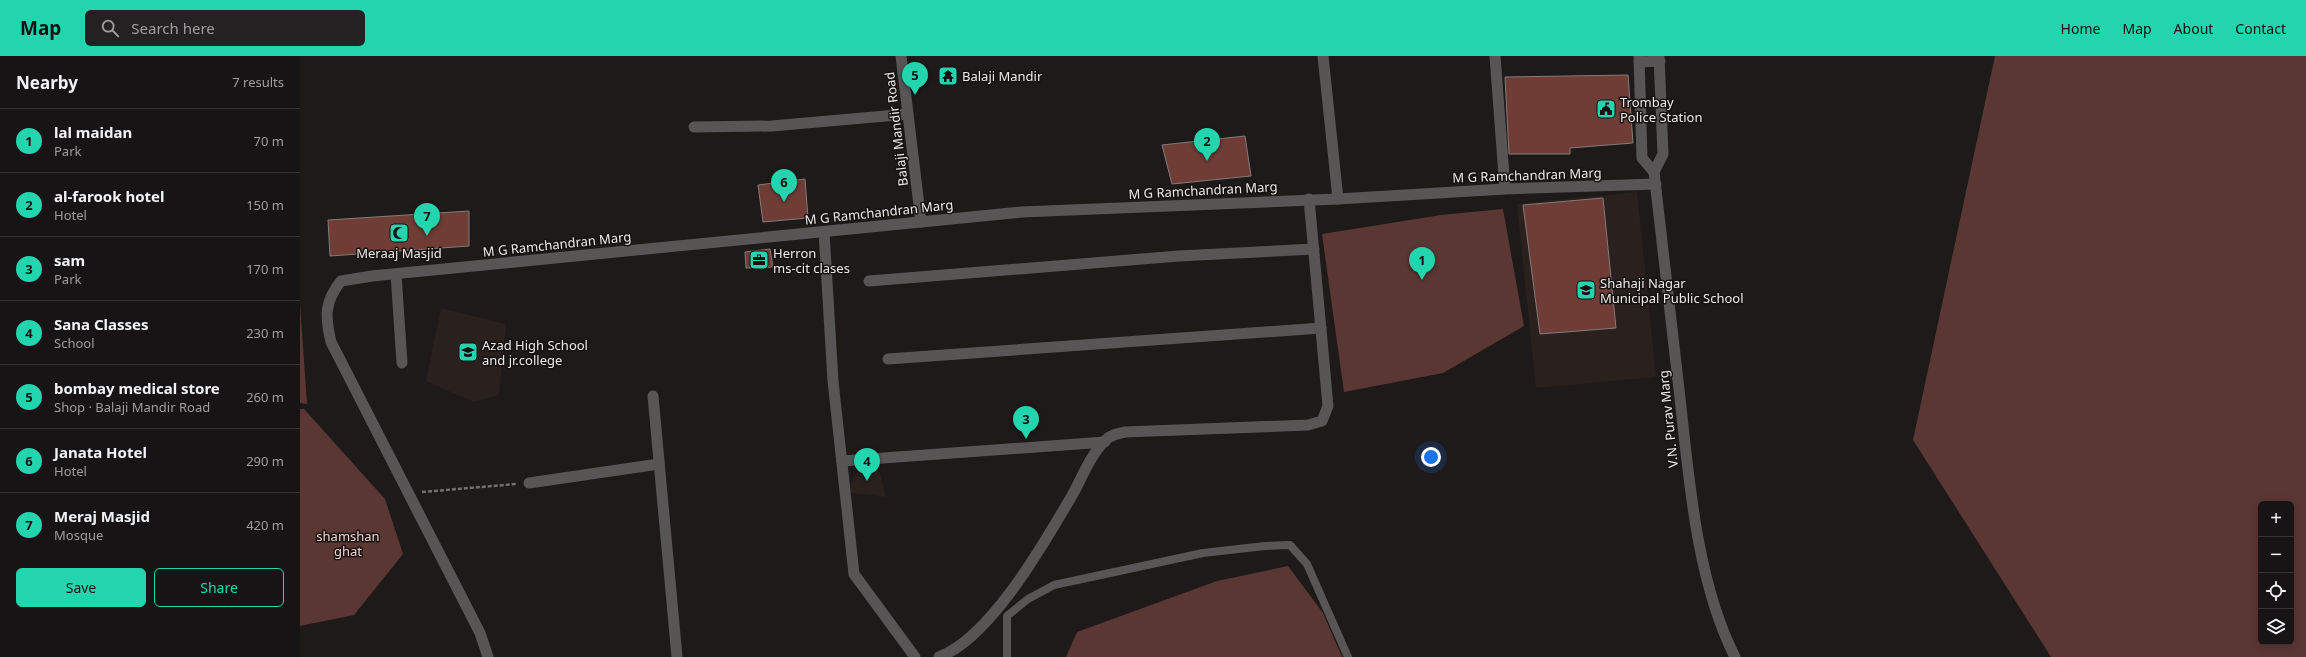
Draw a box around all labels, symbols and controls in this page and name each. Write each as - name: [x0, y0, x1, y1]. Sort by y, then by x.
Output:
- search box: [85, 10, 365, 46]
- text: Map: [20, 15, 61, 41]
- icon: search: [99, 17, 121, 39]
- text: Search here: [131, 18, 215, 38]
- text: Home: [2061, 19, 2100, 38]
- text: Map: [2122, 19, 2152, 38]
- text: About: [2174, 19, 2213, 38]
- text: Contact: [2235, 19, 2286, 38]
- pin: 5: [902, 62, 928, 95]
- temple icon: Balaji Mandir: [937, 65, 959, 87]
- place label: Balaji Mandir: [962, 67, 1043, 85]
- text: Nearby: [16, 71, 78, 94]
- street label: Balaji Mandir Road: [880, 71, 912, 187]
- text: 7 results: [232, 73, 284, 91]
- place label: Trombay Police Station: [1620, 93, 1702, 126]
- public building icon: Trombay Police Station: [1595, 98, 1617, 120]
- text: lal maidan: [54, 122, 132, 142]
- pin: 2: [1194, 128, 1220, 161]
- text: 1: [25, 132, 33, 150]
- text: 70 m: [254, 132, 284, 150]
- text: Park: [54, 142, 81, 160]
- street label: M G Ramchandran Marg: [1452, 163, 1602, 187]
- pin: 6: [771, 169, 797, 202]
- street label: M G Ramchandran Marg: [1128, 177, 1278, 203]
- text: al-farook hotel: [54, 186, 164, 206]
- street label: M G Ramchandran Marg: [804, 195, 954, 229]
- text: 2: [25, 196, 33, 214]
- text: 150 m: [246, 196, 284, 214]
- pin: 7: [414, 203, 440, 236]
- text: Hotel: [54, 206, 87, 224]
- mosque icon: Meraaj Masjid: [388, 222, 410, 244]
- street label: M G Ramchandran Marg: [482, 227, 632, 261]
- place label: Meraaj Masjid: [356, 244, 442, 262]
- place label: Herron ms-cit clases: [773, 244, 850, 277]
- pin: 1: [1409, 247, 1435, 280]
- office icon: Herron ms-cit clases: [748, 249, 770, 271]
- text: sam: [54, 250, 85, 270]
- text: 3: [25, 260, 33, 278]
- text: 170 m: [246, 260, 284, 278]
- text: Park: [54, 270, 81, 288]
- place label: Shahaji Nagar Municipal Public School: [1600, 274, 1744, 307]
- school or university icon: Shahaji Nagar Municipal Public School: [1575, 279, 1597, 301]
- text: Sana Classes: [54, 314, 149, 334]
- text: 4: [25, 324, 33, 342]
- text: 230 m: [246, 324, 284, 342]
- text: School: [54, 334, 95, 352]
- place label: Azad High School and jr.college: [482, 336, 588, 369]
- school or university icon: Azad High School and jr.college: [457, 341, 479, 363]
- street label: V.N. Purav Marg: [1654, 369, 1682, 469]
- text: bombay medical store: [54, 378, 220, 398]
- text: 5: [25, 388, 33, 406]
- text: 260 m: [246, 388, 284, 406]
- text: Shop · Balaji Mandir Road: [54, 398, 210, 416]
- pin: 3: [1013, 406, 1039, 439]
- text: Janata Hotel: [54, 442, 147, 462]
- your location: [1421, 447, 1441, 467]
- pin: 4: [854, 448, 880, 481]
- text: 6: [25, 452, 33, 470]
- text: 290 m: [246, 452, 284, 470]
- text: Hotel: [54, 462, 87, 480]
- map controls: [2258, 501, 2294, 645]
- button: +: [2258, 501, 2294, 537]
- text: Meraj Masjid: [54, 506, 150, 526]
- text: 7: [25, 516, 33, 534]
- text: 420 m: [246, 516, 284, 534]
- text: Mosque: [54, 526, 103, 544]
- park label: shamshan ghat: [316, 527, 380, 560]
- button: −: [2258, 537, 2294, 573]
- button: Save: [16, 568, 146, 607]
- button: Share: [154, 568, 284, 607]
- button: locate: [2258, 573, 2294, 609]
- button: layers: [2258, 609, 2294, 645]

